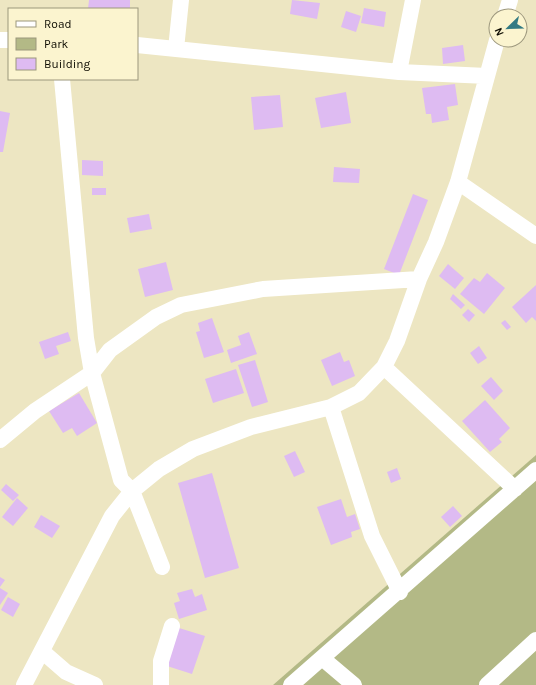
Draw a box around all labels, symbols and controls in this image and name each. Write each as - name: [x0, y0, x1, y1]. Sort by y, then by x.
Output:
- legend: [8, 8, 138, 80]
- north arrow: [488, 8, 528, 48]
- text: Road: [44, 17, 72, 31]
- text: N: [492, 26, 507, 38]
- text: Park: [44, 37, 69, 51]
- text: Building: [44, 57, 91, 71]

